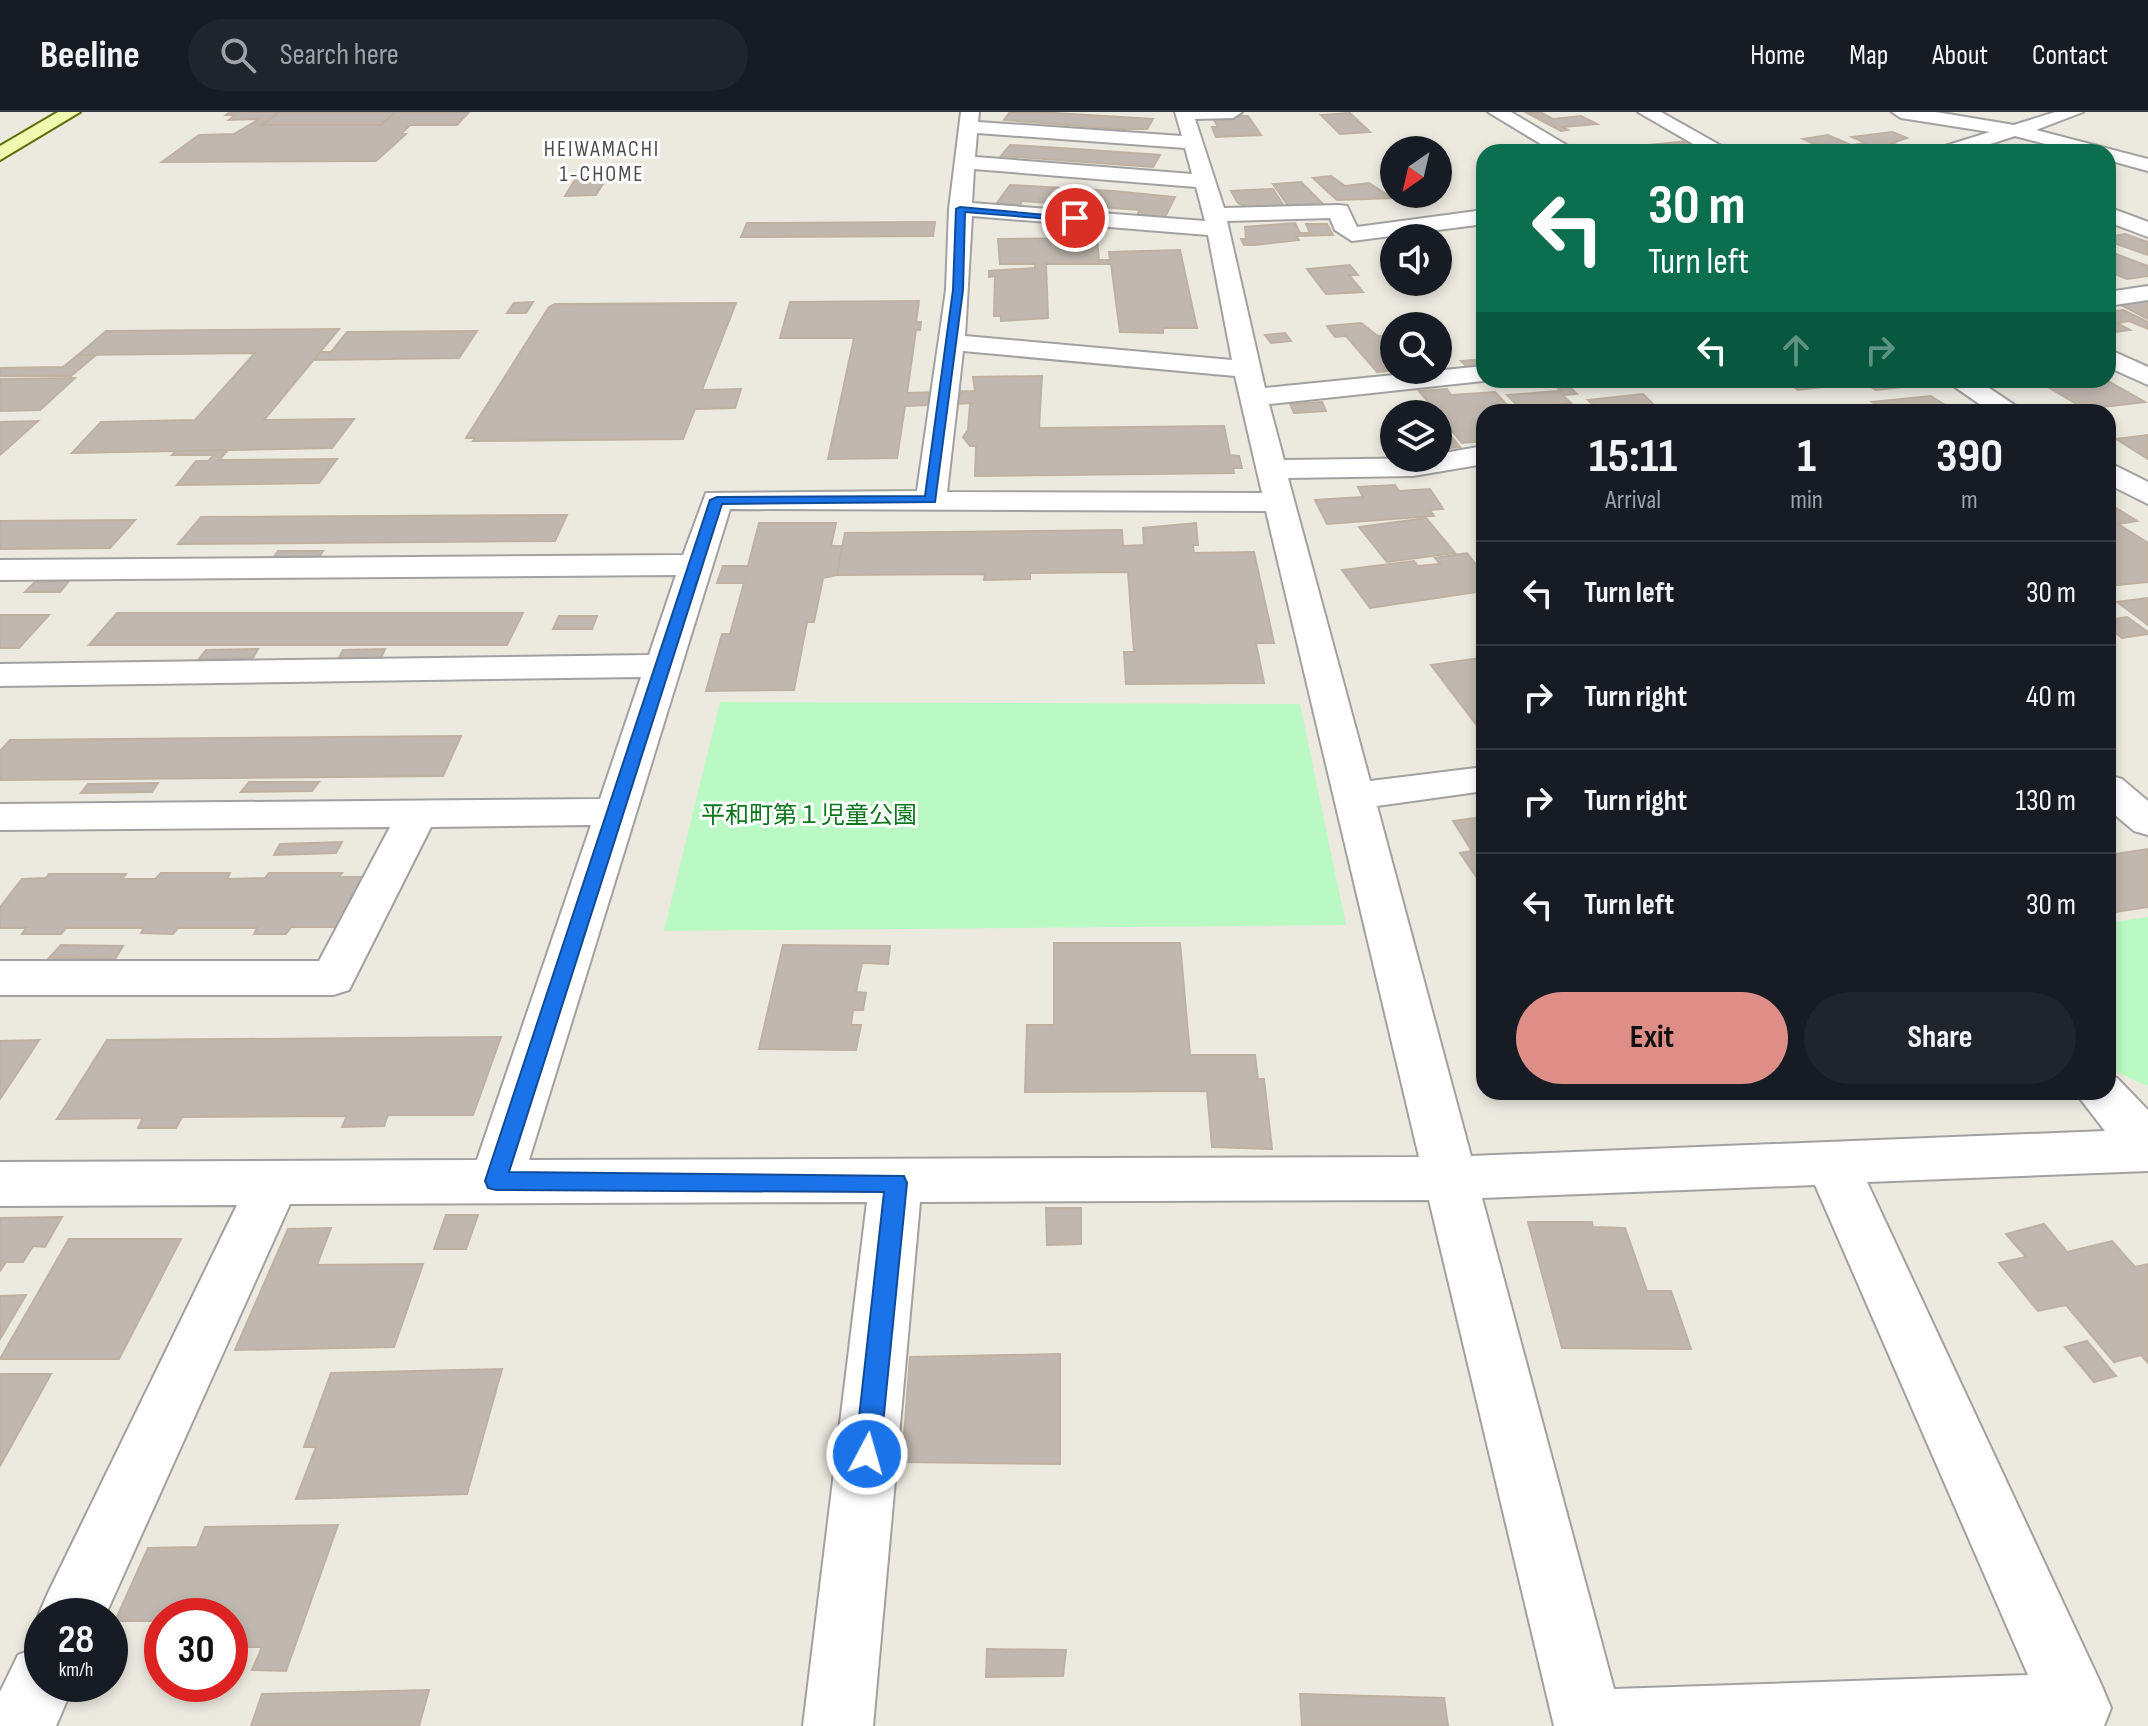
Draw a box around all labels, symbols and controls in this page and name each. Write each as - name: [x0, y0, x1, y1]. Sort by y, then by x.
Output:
- search box: [188, 19, 748, 91]
- text: Beeline: [40, 33, 140, 78]
- icon: search: [216, 33, 260, 77]
- text: Search here: [280, 37, 399, 73]
- text: Home: [1750, 39, 1805, 72]
- text: Map: [1849, 39, 1888, 72]
- text: About: [1932, 39, 1988, 72]
- text: Contact: [2032, 39, 2108, 72]
- district label: HEIWAMACHI 1-CHOME: [544, 136, 660, 188]
- north arrow: [1380, 136, 1452, 208]
- map controls: [1380, 136, 1452, 472]
- text: 30 m: [1648, 173, 1746, 240]
- icon: left: [1516, 176, 1620, 280]
- pin: [1041, 184, 1109, 252]
- icon: arrive: [1053, 196, 1097, 240]
- button: sound: [1380, 224, 1452, 296]
- text: Turn left: [1648, 241, 1749, 284]
- button: search: [1380, 312, 1452, 384]
- icon: left: [1690, 328, 1734, 372]
- icon: ahead: [1774, 328, 1818, 372]
- icon: right: [1858, 328, 1902, 372]
- button: layers: [1380, 400, 1452, 472]
- text: 15:11: [1589, 428, 1677, 485]
- text: 1: [1797, 428, 1816, 485]
- text: 390: [1936, 428, 2003, 485]
- text: Arrival: [1605, 485, 1661, 516]
- text: min: [1790, 485, 1823, 516]
- text: m: [1961, 485, 1978, 516]
- icon: left: [1516, 571, 1560, 615]
- text: Turn left: [1584, 575, 1674, 611]
- text: 30 m: [2026, 575, 2076, 611]
- icon: right: [1516, 675, 1560, 719]
- text: Turn right: [1584, 679, 1687, 715]
- text: 40 m: [2026, 679, 2076, 715]
- icon: right: [1516, 779, 1560, 823]
- text: Turn right: [1584, 783, 1687, 819]
- text: 130 m: [2016, 783, 2076, 819]
- park label: 平和町第１児童公園: [701, 801, 917, 830]
- icon: left: [1516, 883, 1560, 927]
- text: Turn left: [1584, 887, 1674, 923]
- text: 30 m: [2026, 887, 2076, 923]
- button: Exit: [1516, 992, 1788, 1084]
- button: Share: [1804, 992, 2076, 1084]
- position arrow: [825, 1412, 909, 1496]
- speed limit sign: 30: [144, 1598, 248, 1702]
- text: 28: [58, 1616, 94, 1664]
- text: km/h: [59, 1658, 93, 1682]

